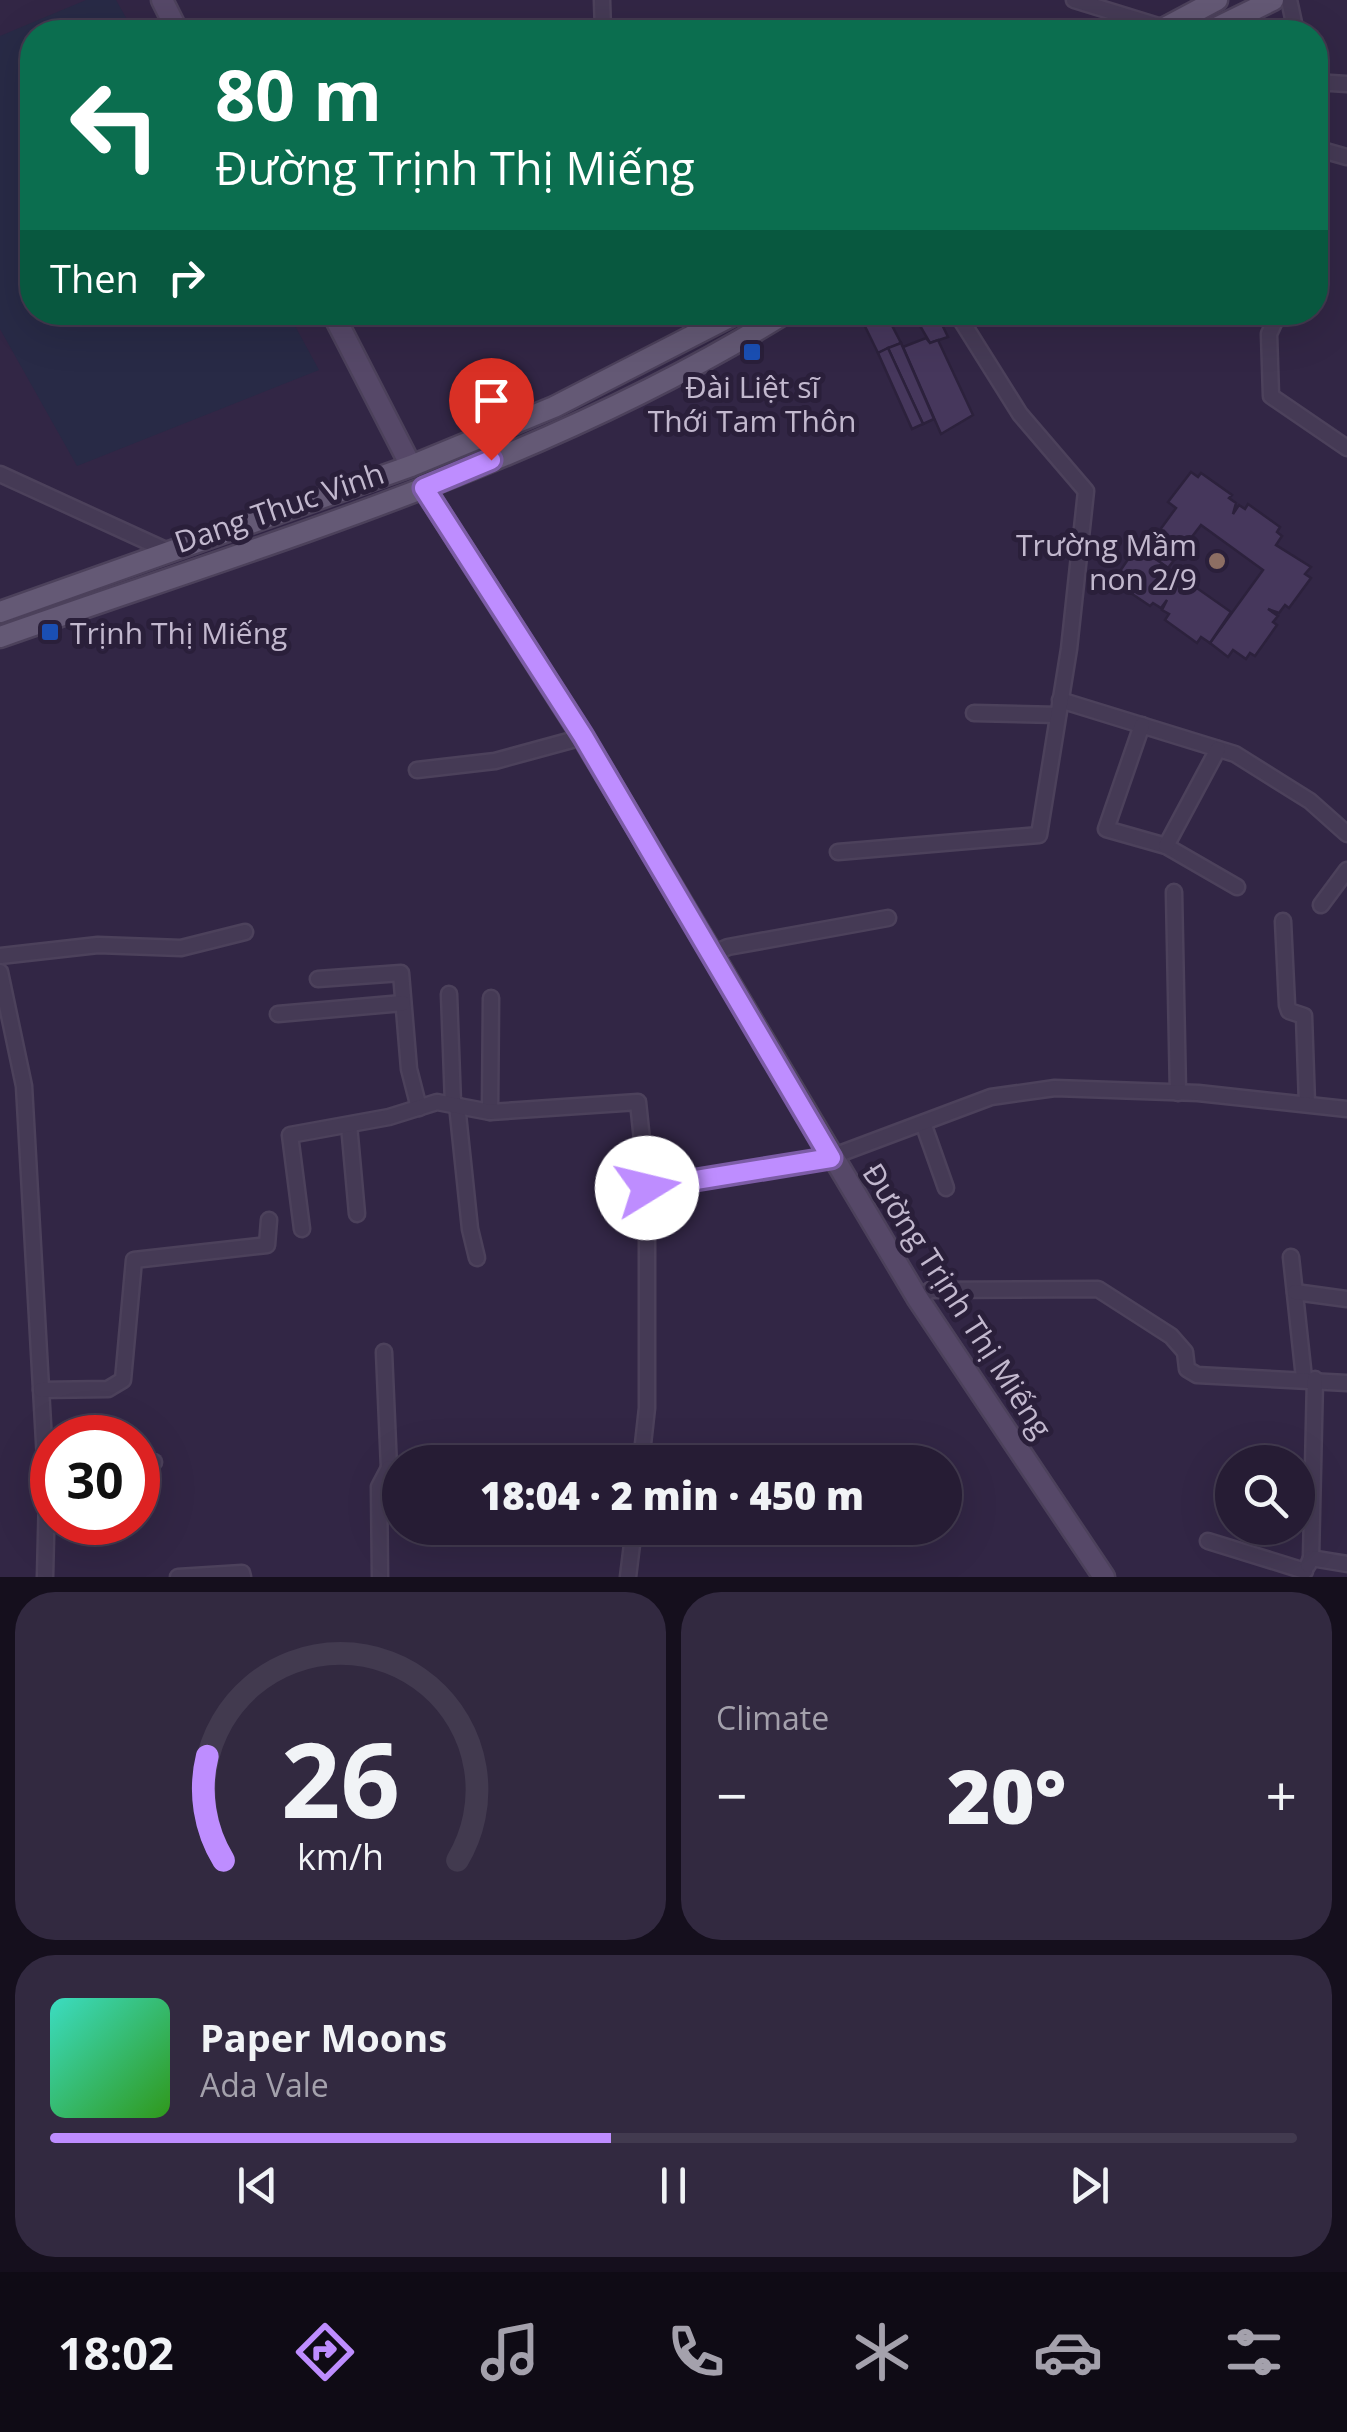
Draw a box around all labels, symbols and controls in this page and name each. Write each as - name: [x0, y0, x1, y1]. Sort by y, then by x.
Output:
- text: 80 m: [215, 46, 382, 142]
- icon: left: [50, 60, 180, 190]
- text: Đường Trịnh Thị Miếng: [215, 137, 695, 198]
- icon: right: [159, 250, 214, 305]
- text: Then: [50, 252, 139, 304]
- marker: Đài Liệt sĩ Thới Tam Thôn: [741, 341, 763, 363]
- pin: [449, 358, 534, 461]
- place label: Đài Liệt sĩ Thới Tam Thôn: [648, 366, 856, 441]
- icon: arrive: [464, 373, 519, 428]
- street label: Dang Thuc Vinh: [169, 452, 389, 562]
- place label: Trường Mầm non 2/9: [1016, 524, 1197, 599]
- marker: Trường Mầm non 2/9: [1206, 550, 1228, 572]
- place label: Trịnh Thị Miếng: [70, 612, 287, 653]
- marker: Trịnh Thị Miếng: [39, 621, 61, 643]
- position arrow: [595, 1136, 699, 1240]
- street label: Đường Trịnh Thị Miếng: [854, 1155, 1062, 1445]
- speed limit sign: 30: [30, 1415, 160, 1545]
- map controls: [1215, 1445, 1315, 1545]
- button: search: [1215, 1445, 1315, 1545]
- text: 18:04 · 2 min · 450 m: [480, 1469, 864, 1521]
- text: Climate: [716, 1696, 829, 1739]
- text: 26: [281, 1707, 400, 1848]
- text: 20°: [947, 1744, 1066, 1846]
- text: −: [716, 1757, 747, 1832]
- text: +: [1266, 1757, 1297, 1832]
- text: km/h: [297, 1832, 384, 1880]
- text: Paper Moons: [200, 2011, 447, 2063]
- text: Ada Vale: [200, 2063, 329, 2106]
- icon: previous: [230, 2158, 285, 2213]
- icon: pause: [646, 2158, 701, 2213]
- icon: next: [1062, 2158, 1117, 2213]
- icon: directions: [290, 2317, 360, 2387]
- icon: music: [475, 2317, 545, 2387]
- icon: phone: [661, 2317, 731, 2387]
- icon: climate: [847, 2317, 917, 2387]
- icon: car: [1033, 2317, 1103, 2387]
- icon: filters: [1219, 2317, 1289, 2387]
- text: 18:02: [58, 2322, 174, 2383]

